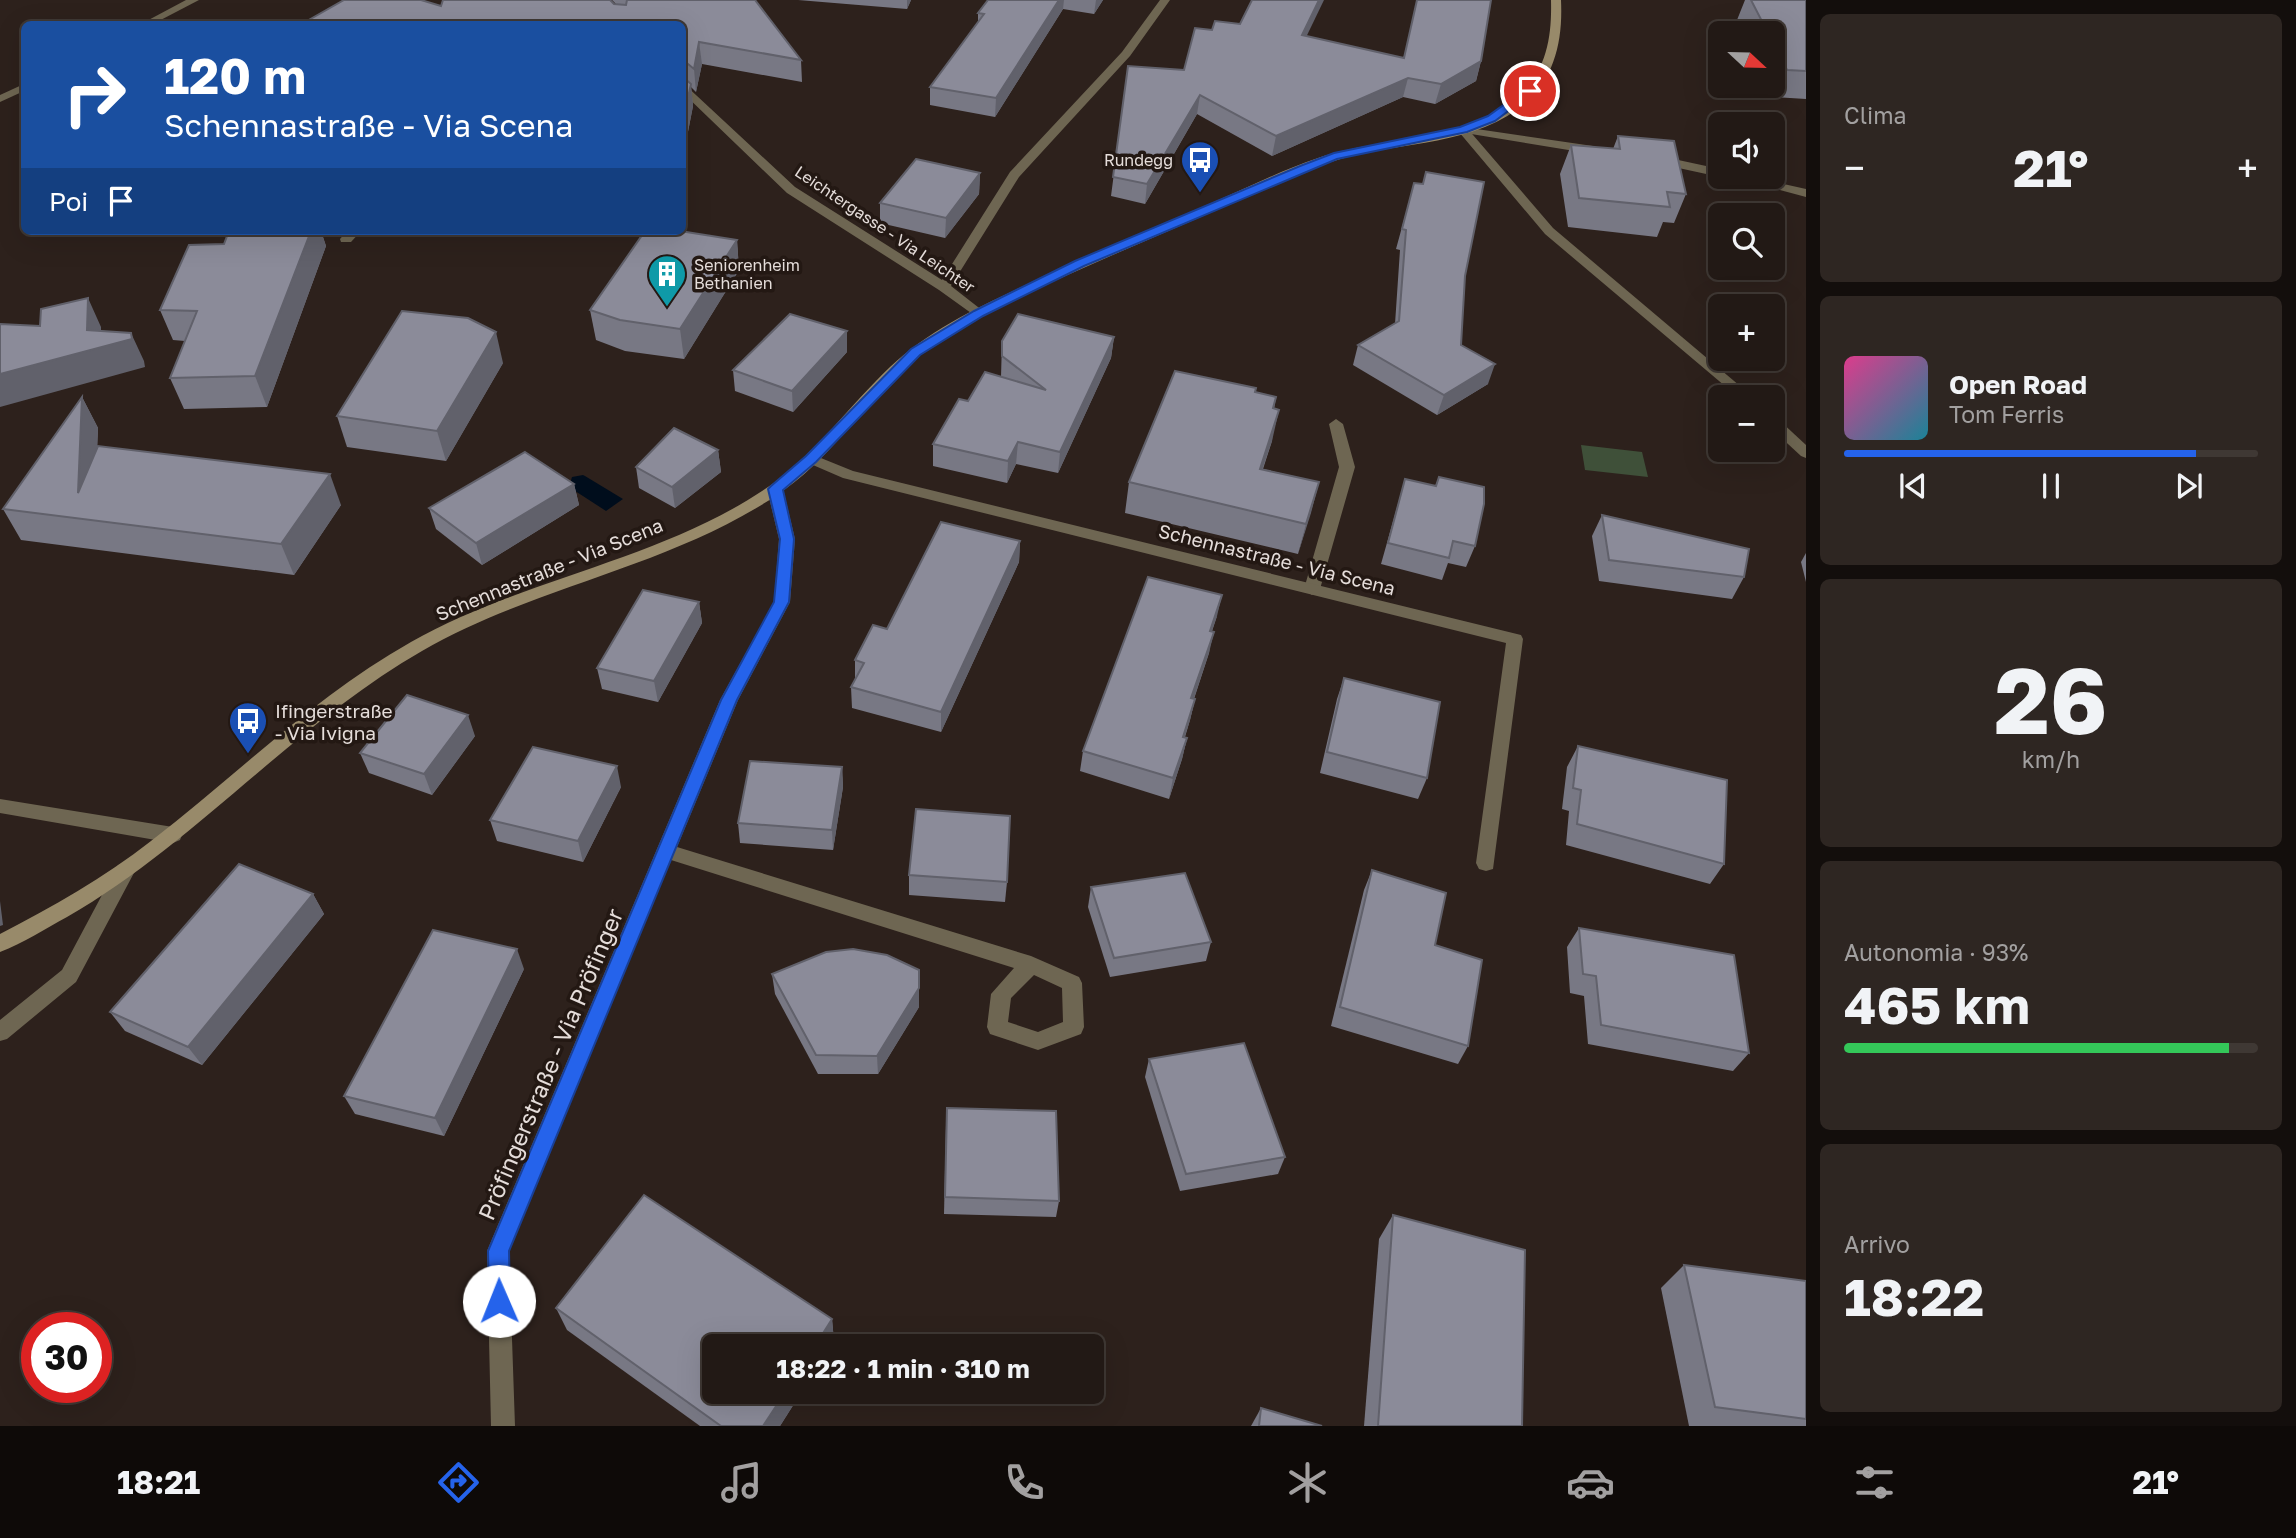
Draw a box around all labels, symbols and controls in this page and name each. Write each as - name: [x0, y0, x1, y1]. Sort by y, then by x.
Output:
- north arrow: [1708, 21, 1785, 98]
- map controls: [1708, 21, 1785, 462]
- text: 120 m: [164, 46, 306, 105]
- icon: right: [49, 49, 140, 140]
- pin: [1500, 61, 1560, 121]
- icon: arrive: [1511, 72, 1549, 110]
- text: Clima: [1844, 101, 1907, 129]
- text: Schennastraße - Via Scena: [164, 106, 573, 144]
- button: sound: [1708, 112, 1785, 189]
- text: 21°: [2013, 136, 2089, 198]
- bus stop icon: Rundegg: [1179, 139, 1221, 194]
- text: −: [1844, 145, 1865, 190]
- text: +: [2237, 145, 2258, 190]
- place label: Rundegg: [1104, 150, 1173, 170]
- street label: Leichtergasse - Via Leichter: [791, 161, 979, 297]
- icon: arrive: [102, 182, 140, 220]
- text: Poi: [49, 186, 88, 217]
- button: search: [1708, 203, 1785, 280]
- building icon: Seniorenheim Bethanien: [646, 253, 688, 308]
- place label: Seniorenheim Bethanien: [694, 255, 800, 293]
- button: +: [1708, 294, 1785, 371]
- text: Open Road: [1949, 369, 2087, 400]
- button: −: [1708, 385, 1785, 462]
- text: Tom Ferris: [1949, 400, 2064, 428]
- icon: previous: [1894, 467, 1932, 505]
- icon: pause: [2032, 467, 2070, 505]
- icon: next: [2170, 467, 2208, 505]
- street label: Schennastraße - Via Scena: [432, 513, 666, 625]
- street label: Schennastraße - Via Scena: [1156, 518, 1398, 600]
- text: 26: [1994, 645, 2108, 754]
- place label: Ifingerstraße - Via Ivigna: [275, 699, 392, 744]
- bus stop icon: Ifingerstraße - Via Ivigna: [227, 700, 269, 755]
- text: km/h: [2022, 745, 2080, 773]
- street label: Pröfingerstraße - Via Pröfinger: [472, 904, 628, 1224]
- text: Autonomia · 93%: [1844, 938, 2028, 966]
- text: 465 km: [1844, 973, 2030, 1035]
- text: Arrivo: [1844, 1230, 1910, 1258]
- position arrow: [462, 1264, 536, 1338]
- text: 18:22: [1844, 1265, 1984, 1327]
- speed limit sign: 30: [21, 1312, 112, 1403]
- text: 18:22 · 1 min · 310 m: [776, 1353, 1030, 1384]
- icon: directions: [434, 1458, 483, 1507]
- icon: music: [717, 1458, 766, 1507]
- icon: phone: [1000, 1458, 1049, 1507]
- icon: climate: [1283, 1458, 1332, 1507]
- icon: car: [1566, 1458, 1615, 1507]
- icon: filters: [1850, 1458, 1899, 1507]
- text: 18:21: [117, 1463, 200, 1501]
- text: 21°: [2133, 1463, 2179, 1501]

